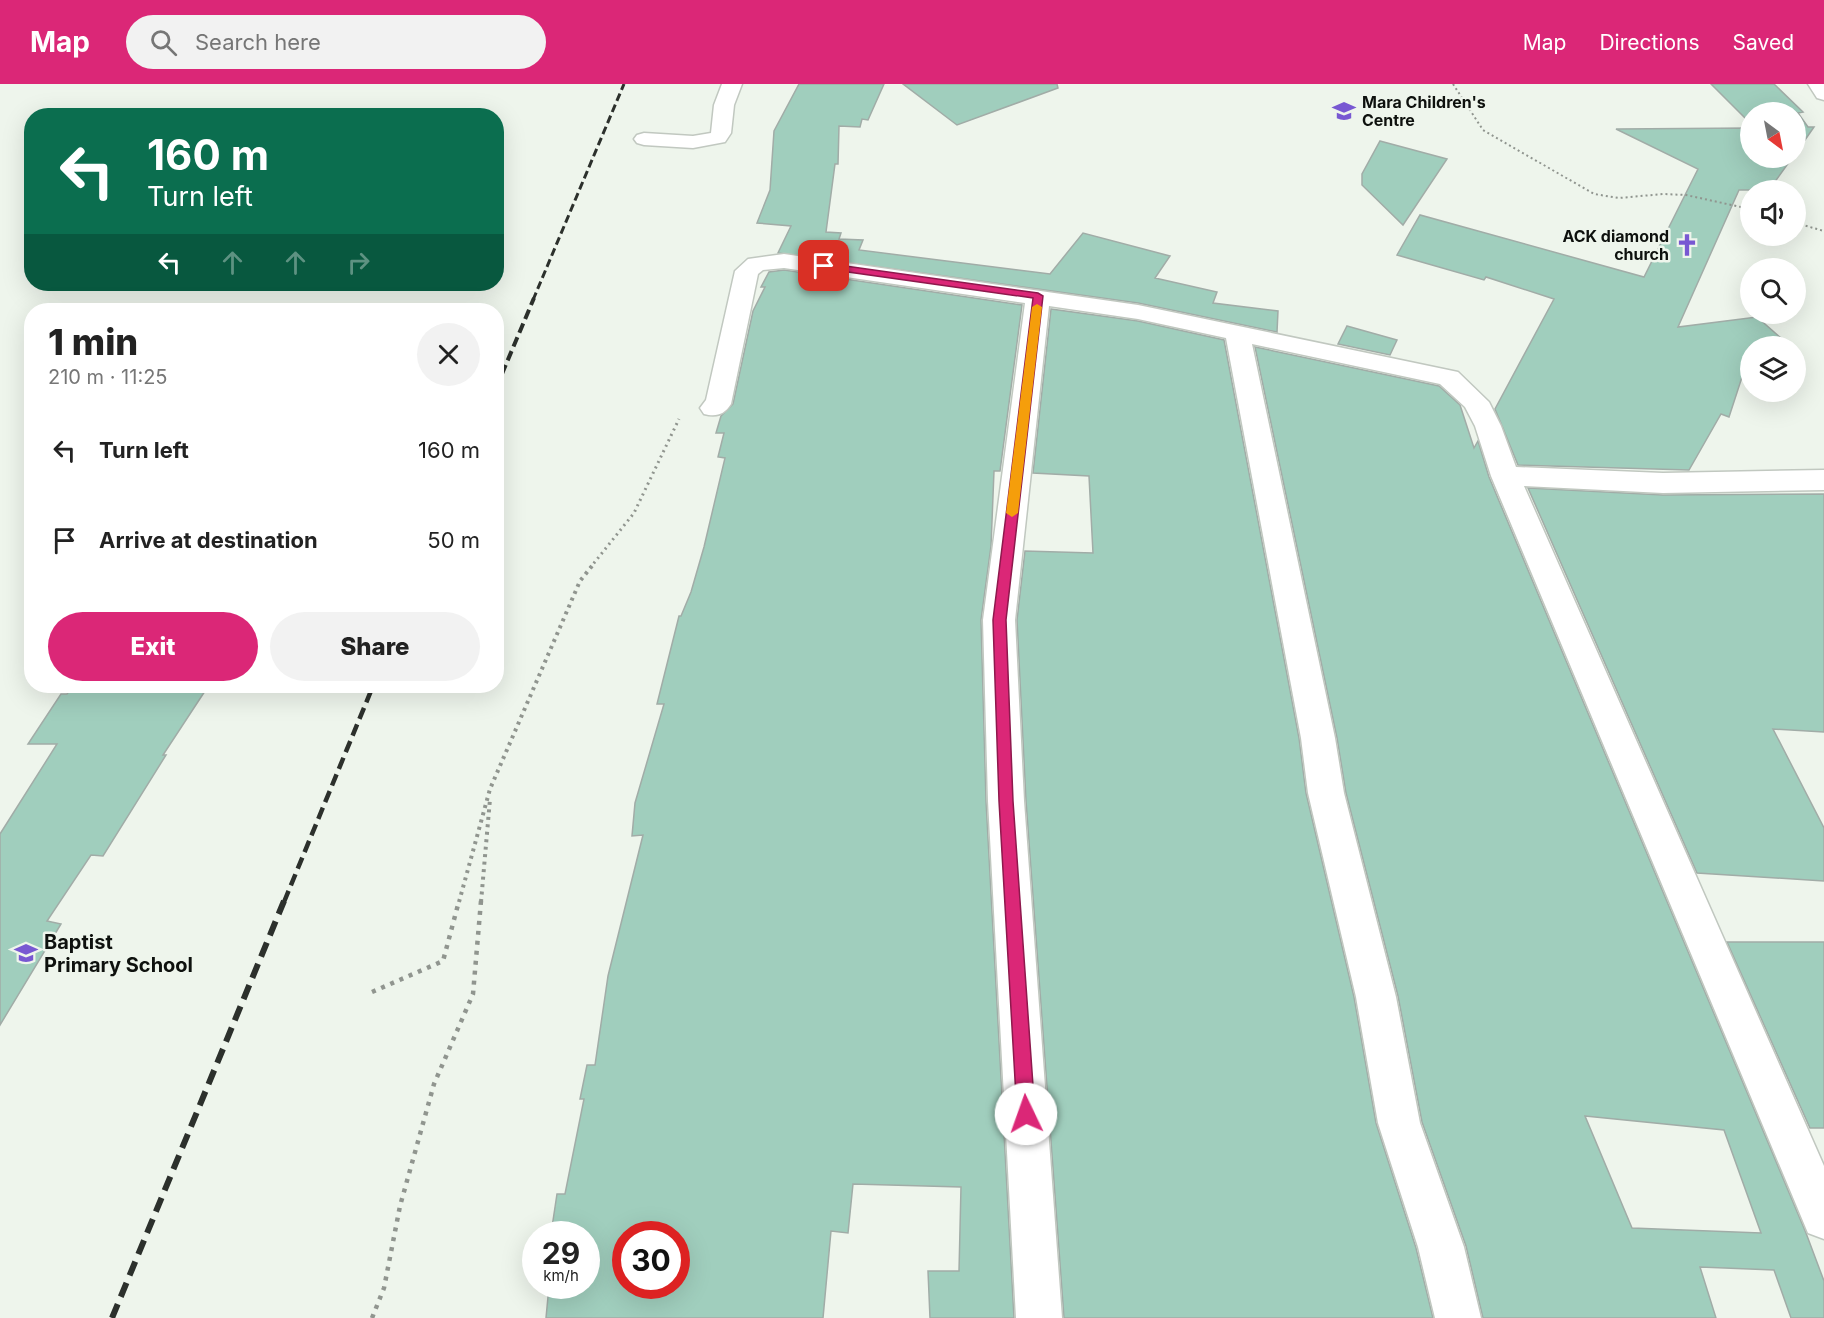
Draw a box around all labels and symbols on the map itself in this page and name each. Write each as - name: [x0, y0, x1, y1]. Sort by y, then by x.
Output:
- place label: Mara Children's Centre: [1362, 92, 1486, 130]
- school or university icon: Mara Children's Centre: [1331, 98, 1357, 124]
- north arrow: [1740, 102, 1806, 168]
- place label: ACK diamond church: [1562, 226, 1669, 264]
- church icon: ACK diamond church: [1674, 232, 1700, 258]
- pin: [798, 240, 849, 291]
- place label: Baptist Primary School: [44, 930, 193, 977]
- school or university icon: Baptist Primary School: [13, 940, 39, 966]
- position arrow: [994, 1082, 1058, 1146]
- speed limit sign: 30: [612, 1221, 690, 1299]

